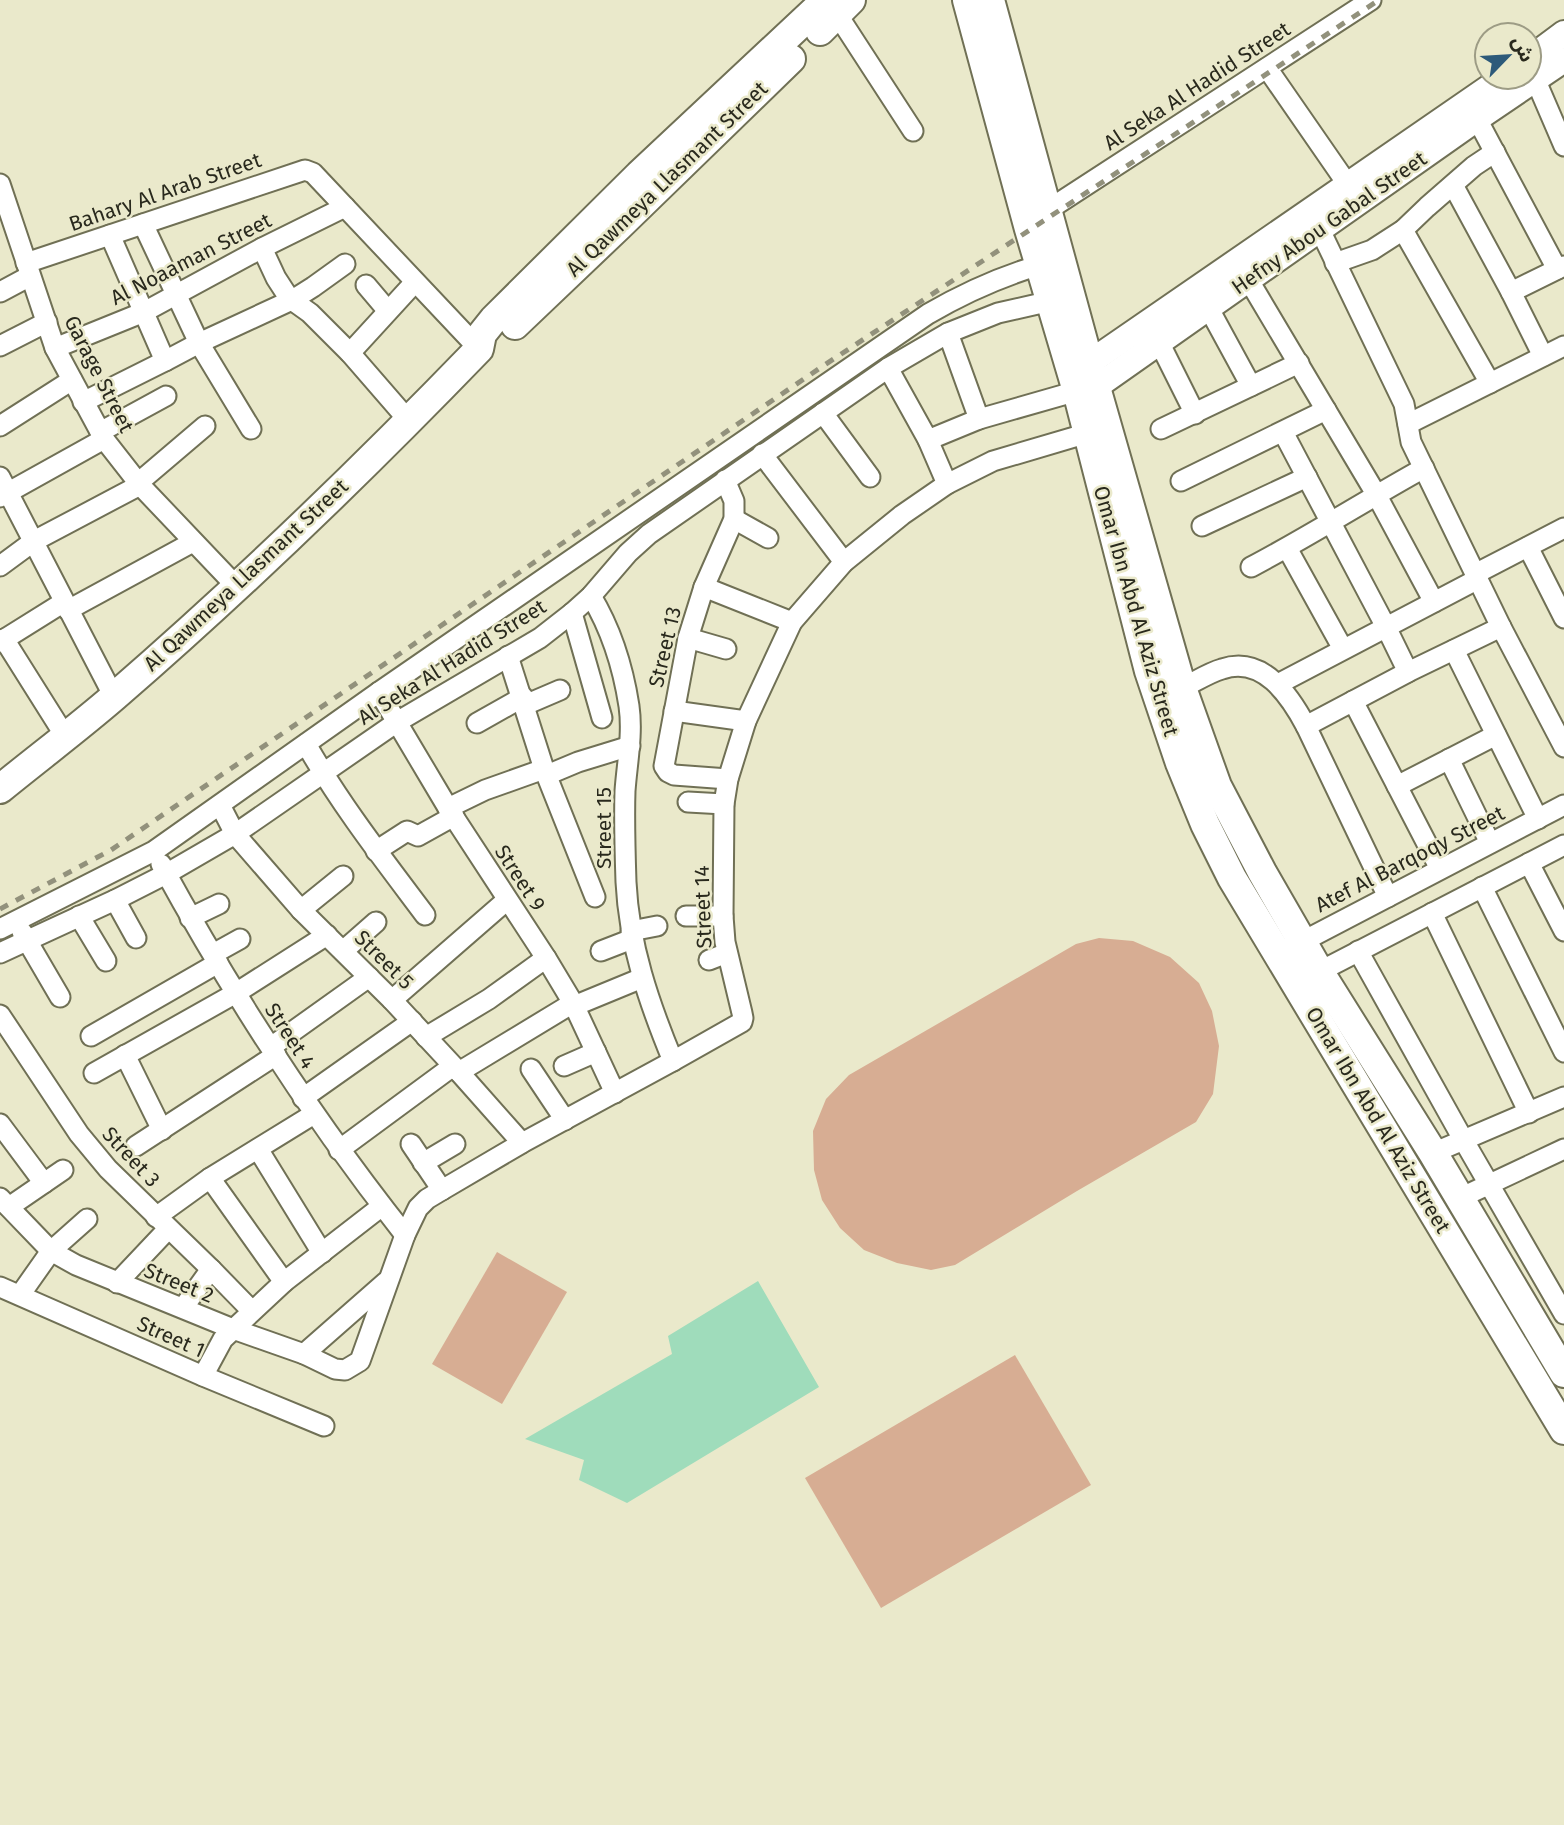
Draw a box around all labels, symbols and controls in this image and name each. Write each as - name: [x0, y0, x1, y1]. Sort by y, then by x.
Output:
- street label: Al Seka Al Hadid Street: [1099, 16, 1295, 156]
- north arrow: [1473, 21, 1543, 91]
- text: ش: [1507, 32, 1539, 66]
- street label: Al Qawmeya Llasmant Street: [561, 76, 773, 282]
- street label: Hefny Abou Gabal Street: [1226, 146, 1432, 300]
- street label: Bahary Al Arab Street: [65, 147, 265, 237]
- street label: Al Noaaman Street: [106, 207, 276, 311]
- street label: Garage Street: [58, 311, 140, 437]
- street label: Al Qawmeya Llasmant Street: [138, 473, 354, 677]
- street label: Omar Ibn Abd Al Aziz Street: [1088, 483, 1184, 740]
- street label: Al Seka Al Hadid Street: [353, 593, 551, 731]
- street label: Street 13: [643, 604, 687, 690]
- street label: Street 15: [591, 787, 617, 869]
- street label: Atef Al Barqoqy Street: [1311, 800, 1509, 918]
- street label: Street 9: [489, 840, 551, 916]
- street label: Street 14: [689, 865, 717, 949]
- street label: Street 5: [349, 925, 419, 995]
- street label: Street 4: [259, 998, 321, 1074]
- street label: Omar Ibn Abd Al Aziz Street: [1300, 1002, 1456, 1238]
- street label: Street 3: [97, 1121, 165, 1193]
- street label: Street 2: [140, 1257, 218, 1309]
- street label: Street 1: [133, 1311, 209, 1363]

